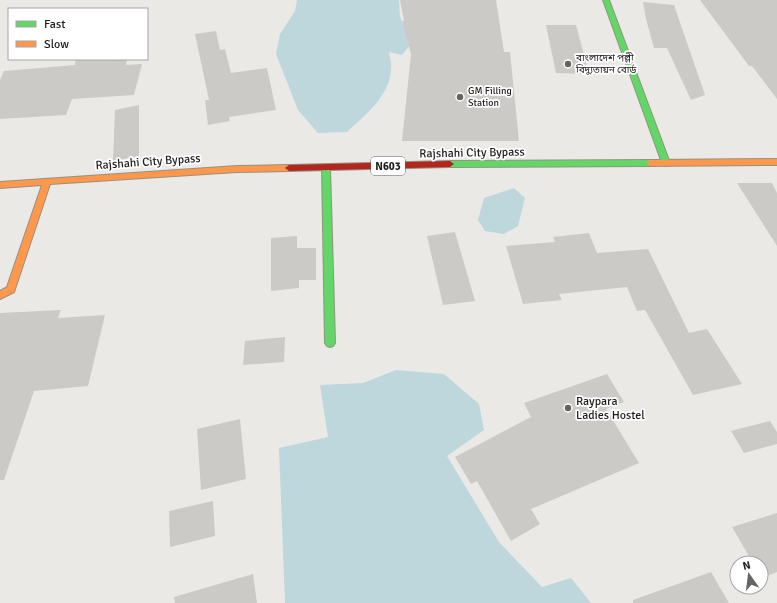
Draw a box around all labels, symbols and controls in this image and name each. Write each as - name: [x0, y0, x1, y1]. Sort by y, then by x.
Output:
- legend: [8, 8, 148, 60]
- text: Fast: [44, 17, 65, 32]
- text: Slow: [44, 37, 69, 52]
- place label: বাংলাদেশ পল্লী বিদ্যুতায়ন বোর্ড: [575, 52, 637, 76]
- marker: বাংলাদেশ পল্লী বিদ্যুতায়ন বোর্ড: [563, 59, 573, 69]
- place label: GM Filling Station: [468, 85, 512, 109]
- marker: GM Filling Station: [455, 92, 465, 102]
- street label: Rajshahi City Bypass: [419, 145, 525, 161]
- street label: Rajshahi City Bypass: [95, 151, 201, 173]
- road number: N603: [371, 157, 405, 175]
- place label: Raypara Ladies Hostel: [576, 394, 645, 423]
- marker: Raypara Ladies Hostel: [563, 403, 573, 413]
- north arrow: [729, 555, 769, 595]
- text: N: [741, 559, 752, 573]

